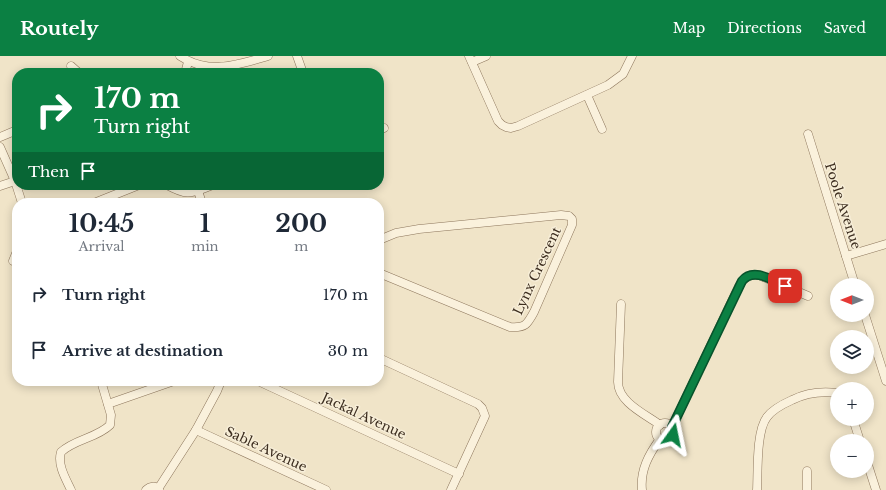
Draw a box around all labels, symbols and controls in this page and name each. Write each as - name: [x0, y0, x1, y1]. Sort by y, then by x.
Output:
- text: Routely: [20, 17, 98, 40]
- text: Map: [673, 19, 705, 37]
- text: Directions: [727, 19, 802, 37]
- text: Saved: [824, 19, 866, 37]
- text: 170 m: [94, 81, 180, 116]
- icon: right: [28, 84, 80, 136]
- text: Turn right: [94, 116, 190, 138]
- icon: arrive: [77, 160, 99, 182]
- street label: Poole Avenue: [821, 161, 865, 251]
- text: Then: [28, 162, 69, 181]
- text: 10:45: [69, 209, 134, 238]
- text: 1: [200, 209, 210, 238]
- text: 200: [275, 209, 327, 238]
- street label: Lynx Crescent: [509, 224, 565, 318]
- text: Arrival: [79, 238, 125, 255]
- text: min: [191, 238, 219, 255]
- text: m: [294, 238, 308, 255]
- pin: [768, 269, 802, 303]
- icon: arrive: [774, 275, 796, 297]
- north arrow: [830, 278, 874, 322]
- map controls: [830, 278, 874, 478]
- icon: right: [28, 283, 50, 305]
- text: Turn right: [62, 285, 145, 304]
- text: 170 m: [323, 285, 368, 304]
- button: layers: [830, 330, 874, 374]
- icon: arrive: [28, 339, 50, 361]
- text: Arrive at destination: [62, 341, 223, 360]
- text: 30 m: [328, 341, 368, 360]
- button: +: [830, 382, 874, 426]
- street label: Jackal Avenue: [317, 388, 409, 443]
- position arrow: [652, 414, 694, 456]
- street label: Sable Avenue: [222, 423, 310, 475]
- button: −: [830, 434, 874, 478]

